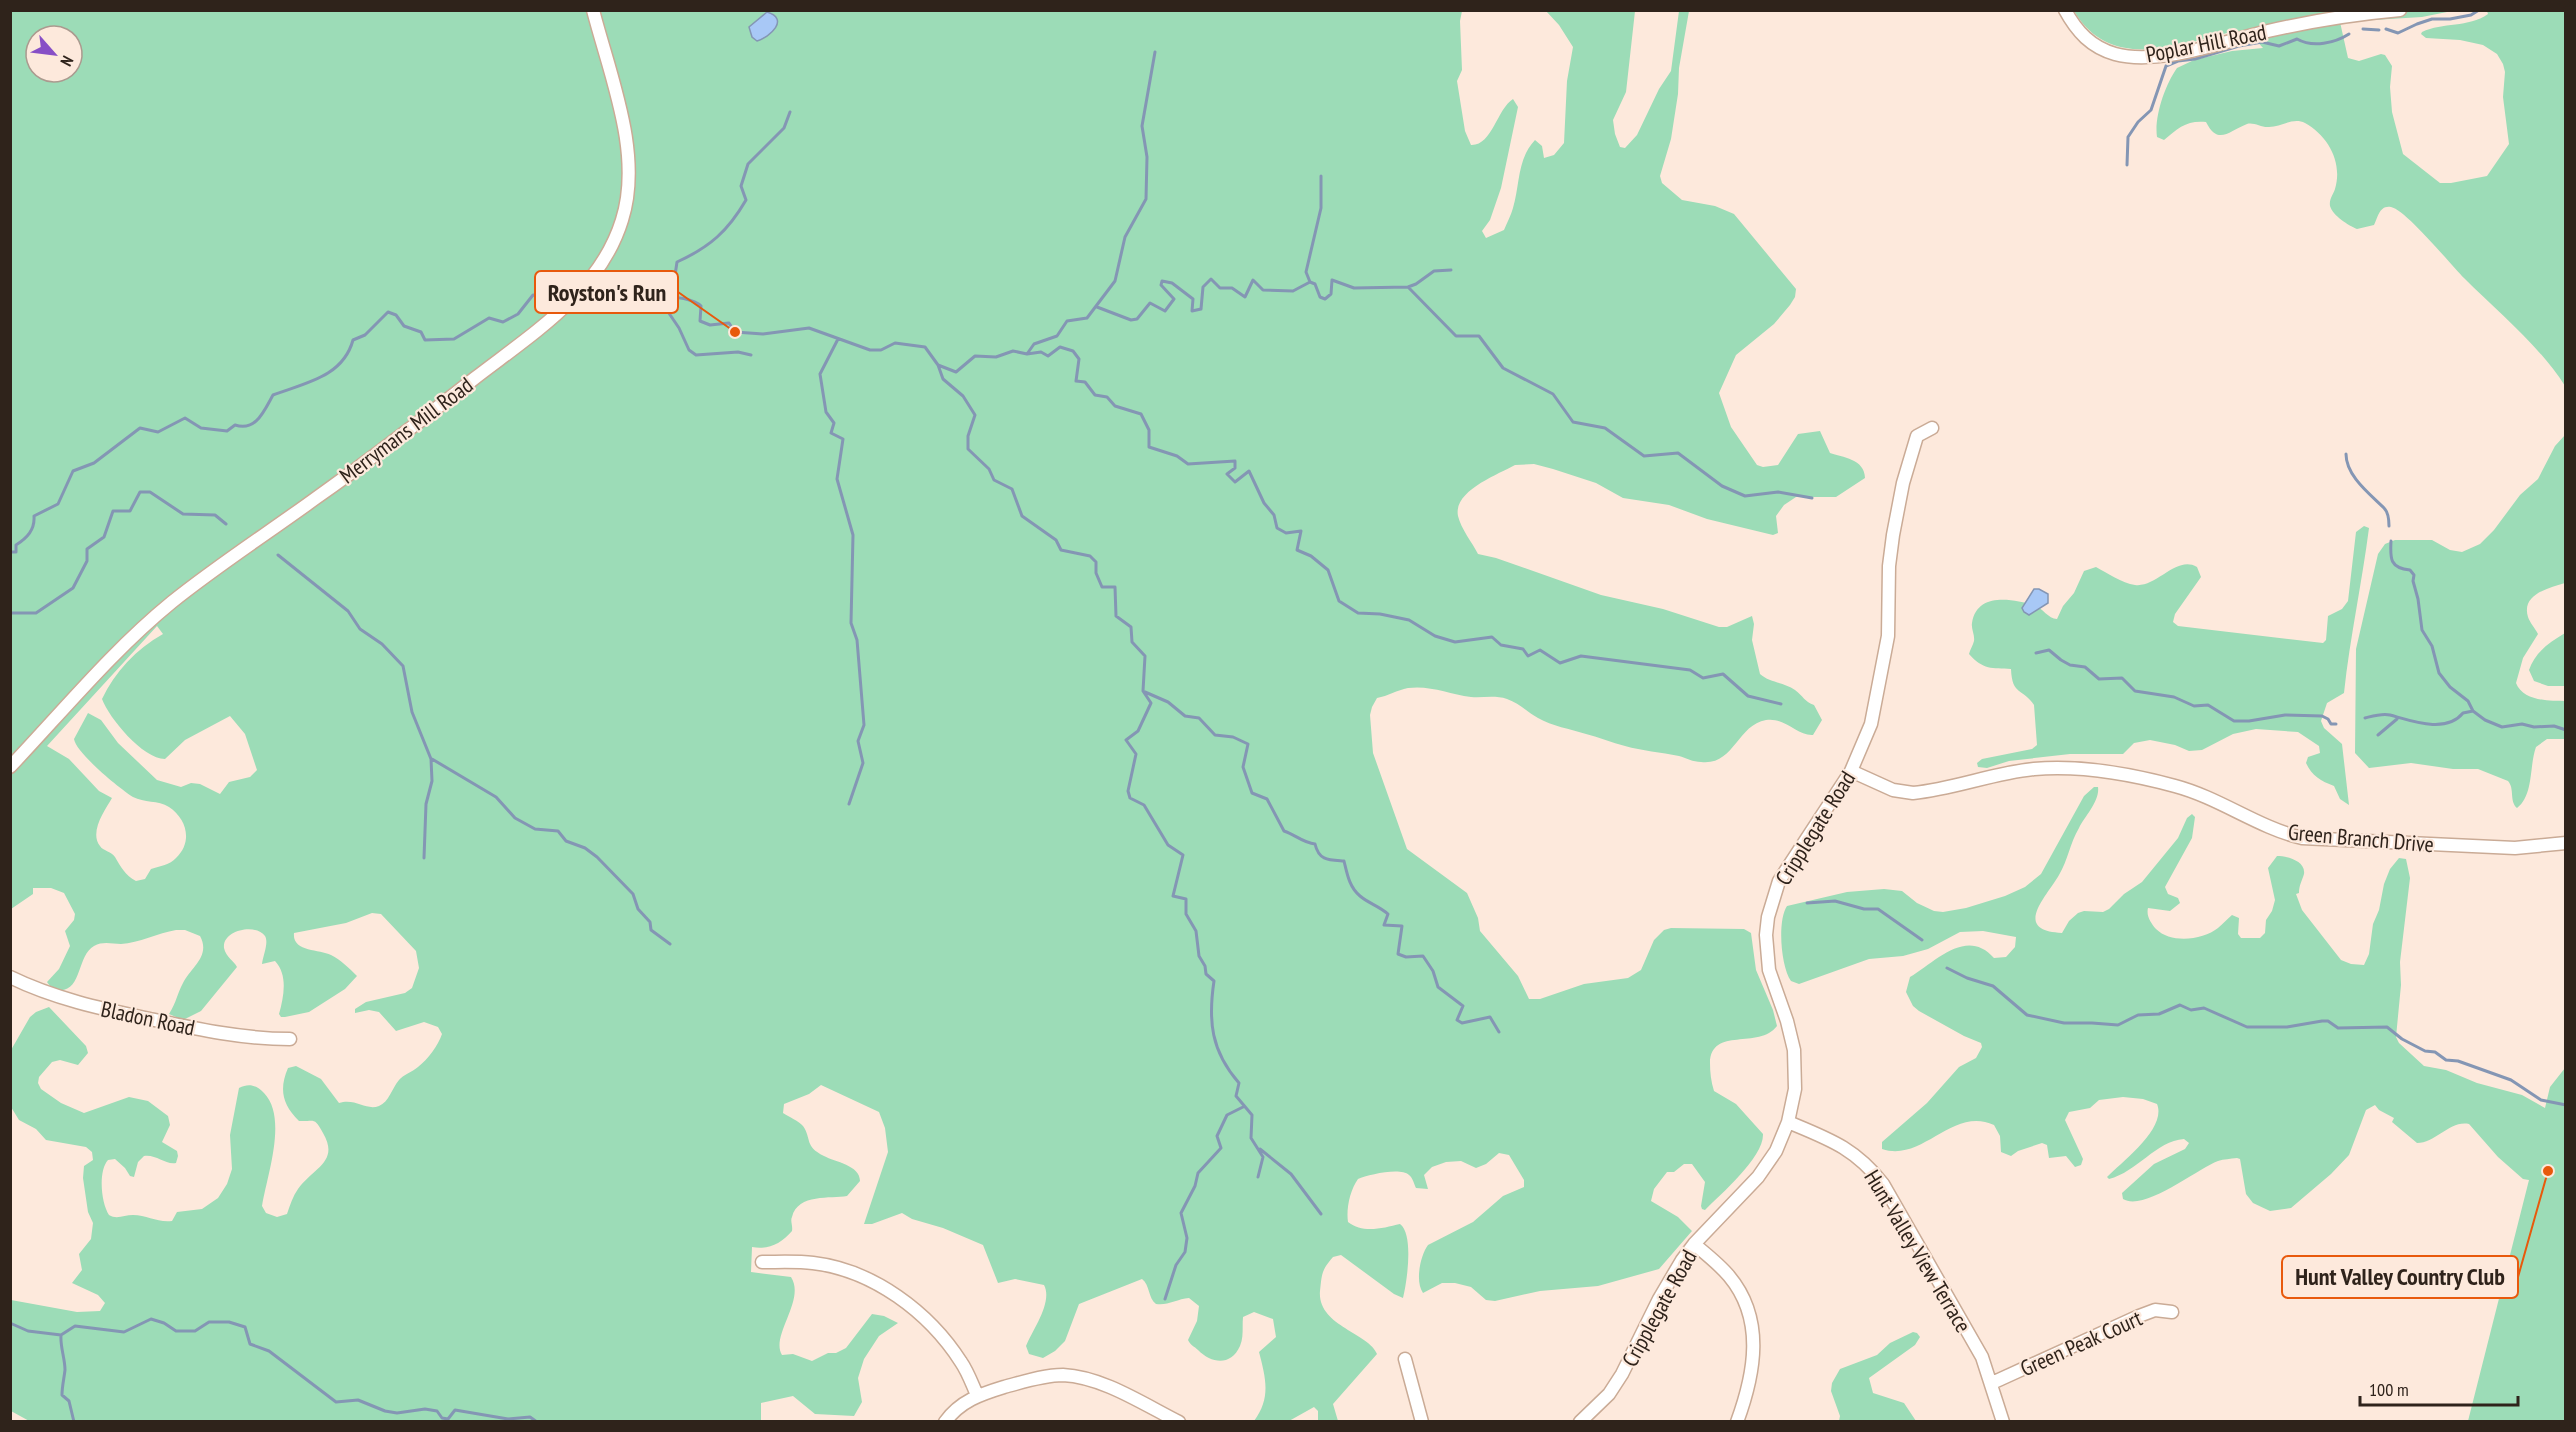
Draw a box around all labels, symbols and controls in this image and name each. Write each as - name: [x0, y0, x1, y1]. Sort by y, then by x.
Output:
- street label: Poplar Hill Road: [2143, 18, 2269, 68]
- north arrow: [24, 24, 84, 84]
- text: N: [56, 53, 78, 70]
- callout: Royston's Run: [535, 271, 678, 313]
- text: Royston's Run: [548, 277, 666, 308]
- street label: Merrymans Mill Road: [334, 371, 478, 489]
- street label: Cripplegate Road: [1769, 766, 1861, 890]
- street label: Green Branch Drive: [2287, 818, 2435, 858]
- street label: Bladon Road: [99, 994, 197, 1042]
- street label: Hunt Valley View Terrace: [1858, 1165, 1978, 1337]
- street label: Cripplegate Road: [1615, 1245, 1703, 1371]
- callout: Hunt Valley Country Club: [2282, 1256, 2518, 1298]
- text: Hunt Valley Country Club: [2295, 1261, 2505, 1292]
- street label: Green Peak Court: [2016, 1304, 2146, 1382]
- scale bar: [2360, 1369, 2518, 1407]
- text: 100 m: [2369, 1378, 2409, 1401]

